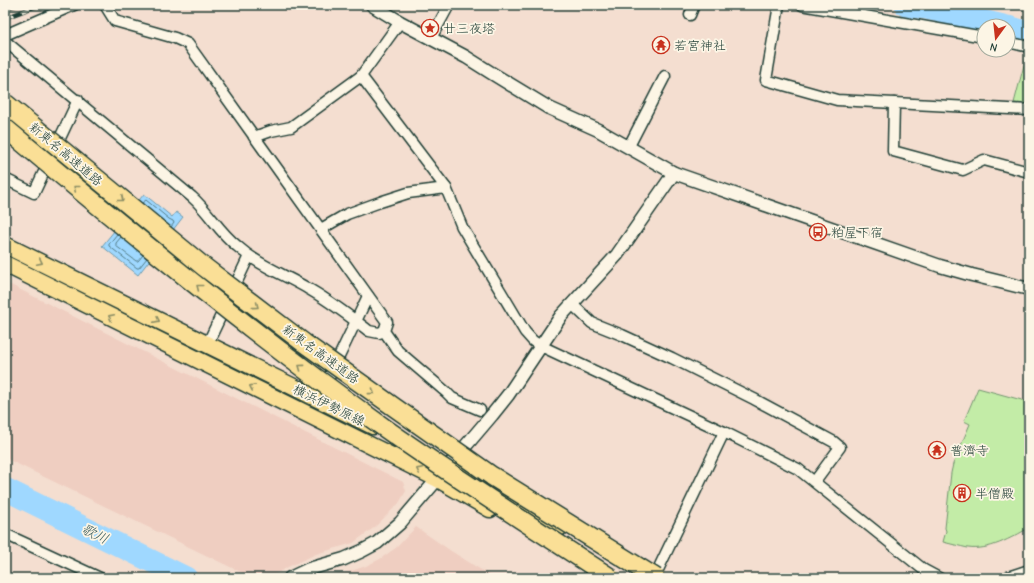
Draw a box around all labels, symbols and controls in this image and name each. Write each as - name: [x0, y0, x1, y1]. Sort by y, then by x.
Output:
- place icon: 廿三夜塔: [420, 18, 440, 38]
- north arrow: [976, 18, 1016, 58]
- place label: 廿三夜塔: [443, 21, 495, 36]
- temple icon: 若宮神社: [651, 35, 671, 55]
- place label: 若宮神社: [674, 38, 726, 53]
- text: N: [988, 40, 999, 54]
- street label: 新東名高速道路: [26, 119, 106, 189]
- one-way arrow: [73, 185, 81, 192]
- one-way arrow: [117, 195, 124, 202]
- bus stop icon: 粕屋下宿: [808, 222, 828, 242]
- place label: 粕屋下宿: [831, 225, 883, 240]
- one-way arrow: [36, 257, 43, 265]
- one-way arrow: [196, 285, 203, 292]
- one-way arrow: [252, 301, 259, 309]
- one-way arrow: [108, 314, 115, 322]
- one-way arrow: [152, 315, 160, 323]
- street label: 新東名高速道路: [280, 321, 362, 387]
- one-way arrow: [299, 365, 306, 372]
- street label: 横浜伊勢原線: [291, 381, 368, 429]
- one-way arrow: [249, 384, 257, 392]
- one-way arrow: [367, 387, 374, 394]
- temple icon: 普濟寺: [927, 440, 947, 460]
- place label: 普濟寺: [950, 443, 989, 458]
- one-way arrow: [416, 467, 423, 474]
- building icon: 半僧殿: [952, 483, 972, 503]
- place label: 半僧殿: [975, 486, 1014, 501]
- water label: 歌川: [79, 520, 111, 548]

